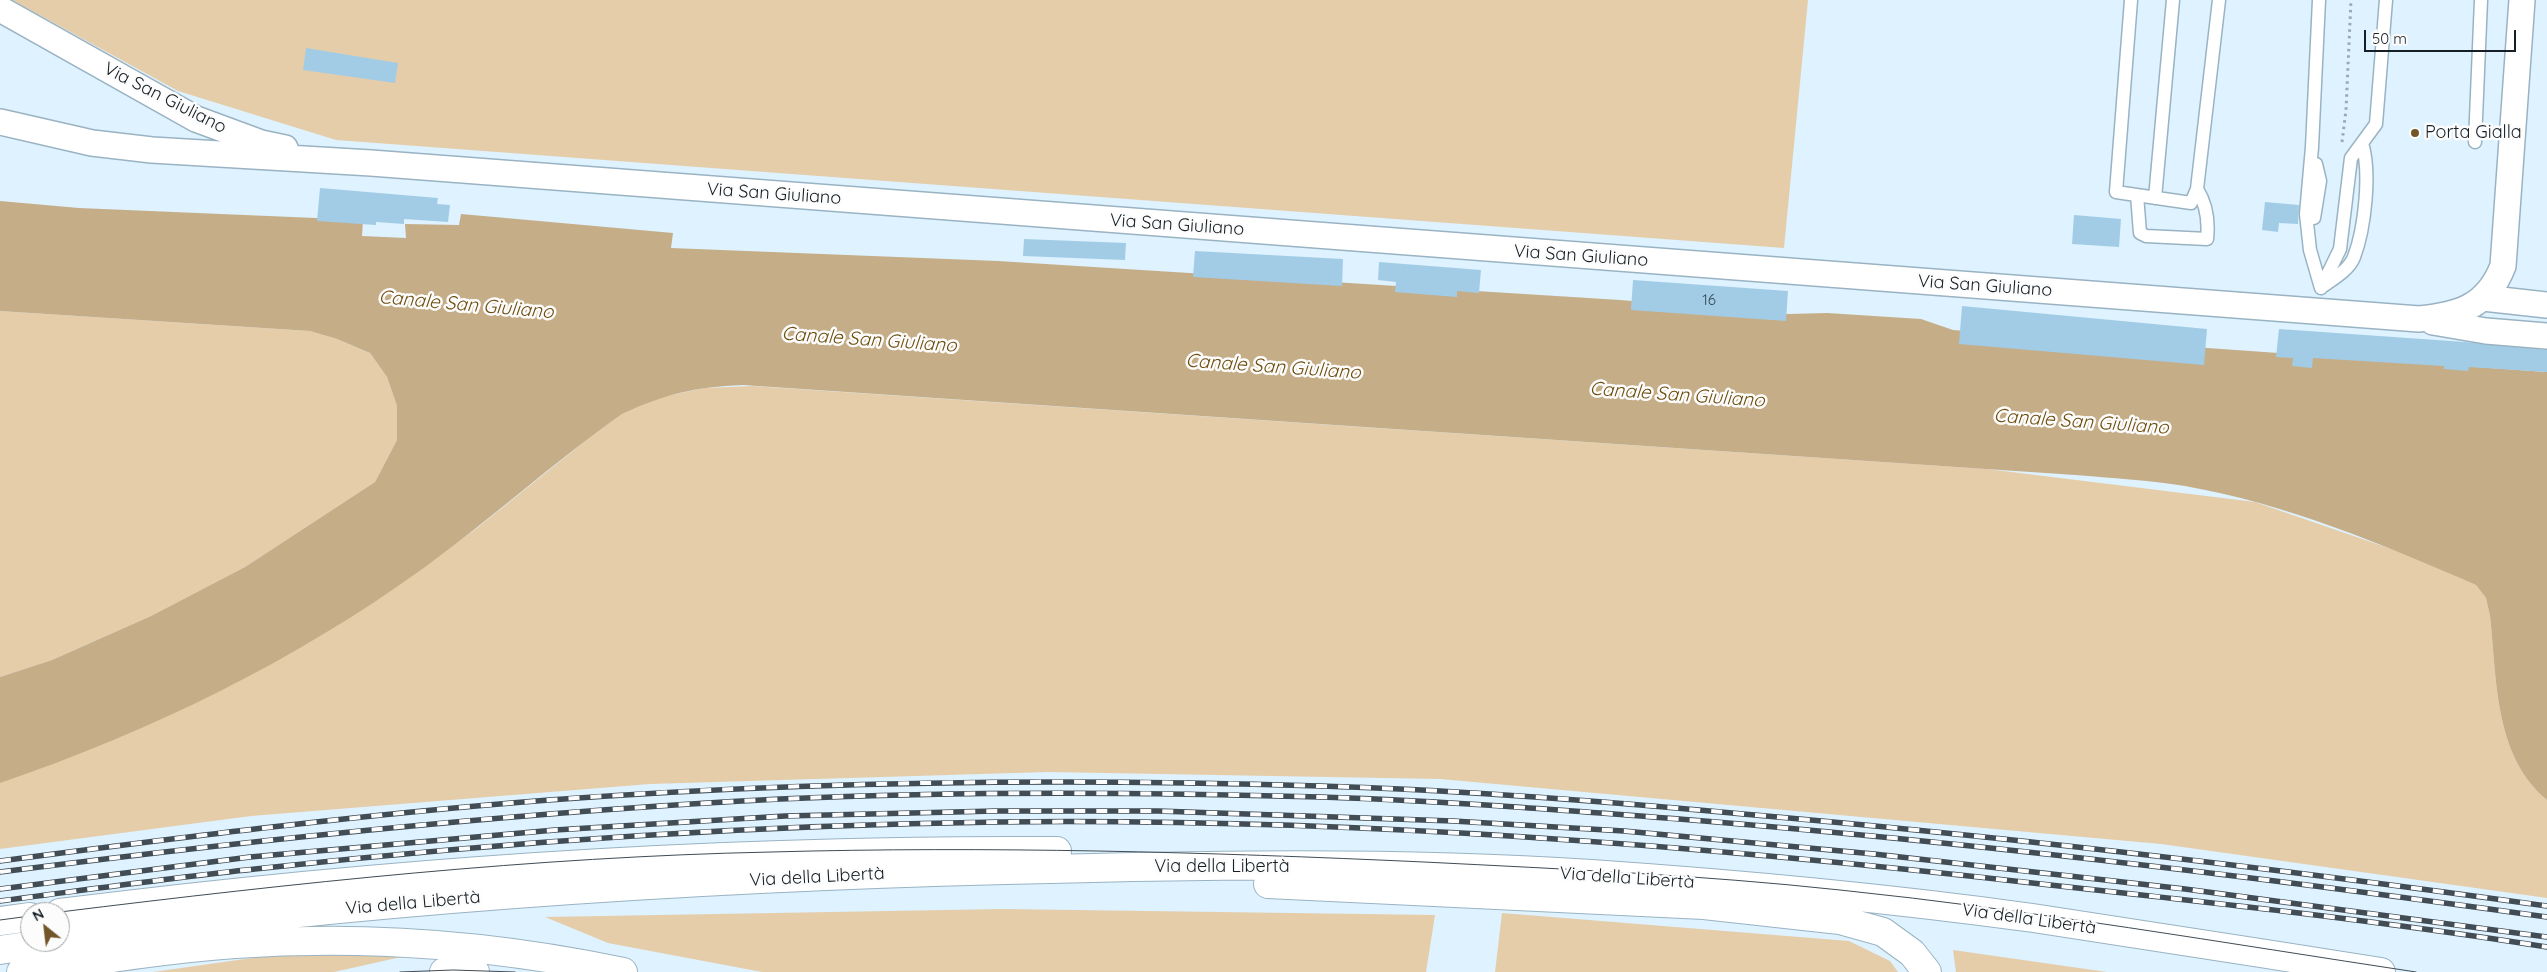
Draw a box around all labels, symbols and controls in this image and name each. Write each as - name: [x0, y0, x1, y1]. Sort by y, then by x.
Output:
- scale bar: [2367, 20, 2520, 52]
- text: 50 m: [2372, 29, 2407, 48]
- street label: Via San Giuliano: [100, 58, 230, 138]
- place label: Porta Gialla: [2425, 122, 2522, 144]
- marker: Porta Gialla: [2409, 127, 2421, 139]
- street label: Via San Giuliano: [706, 179, 842, 209]
- street label: Via San Giuliano: [1109, 210, 1245, 240]
- street label: Via San Giuliano: [1513, 241, 1649, 271]
- street label: Via San Giuliano: [1917, 271, 2053, 301]
- water label: Canale San Giuliano: [378, 286, 554, 324]
- house number: 16: [1702, 291, 1716, 309]
- water label: Canale San Giuliano: [781, 323, 957, 357]
- water label: Canale San Giuliano: [1185, 350, 1361, 384]
- water label: Canale San Giuliano: [1589, 378, 1765, 412]
- water label: Canale San Giuliano: [1993, 405, 2169, 439]
- street label: Via della Libertà: [1154, 856, 1290, 878]
- street label: Via della Libertà: [749, 863, 885, 891]
- street label: Via della Libertà: [1559, 863, 1695, 893]
- street label: Via della Libertà: [345, 886, 481, 920]
- street label: Via della Libertà: [1961, 899, 2097, 939]
- north arrow: [20, 902, 70, 952]
- text: N: [29, 904, 47, 925]

